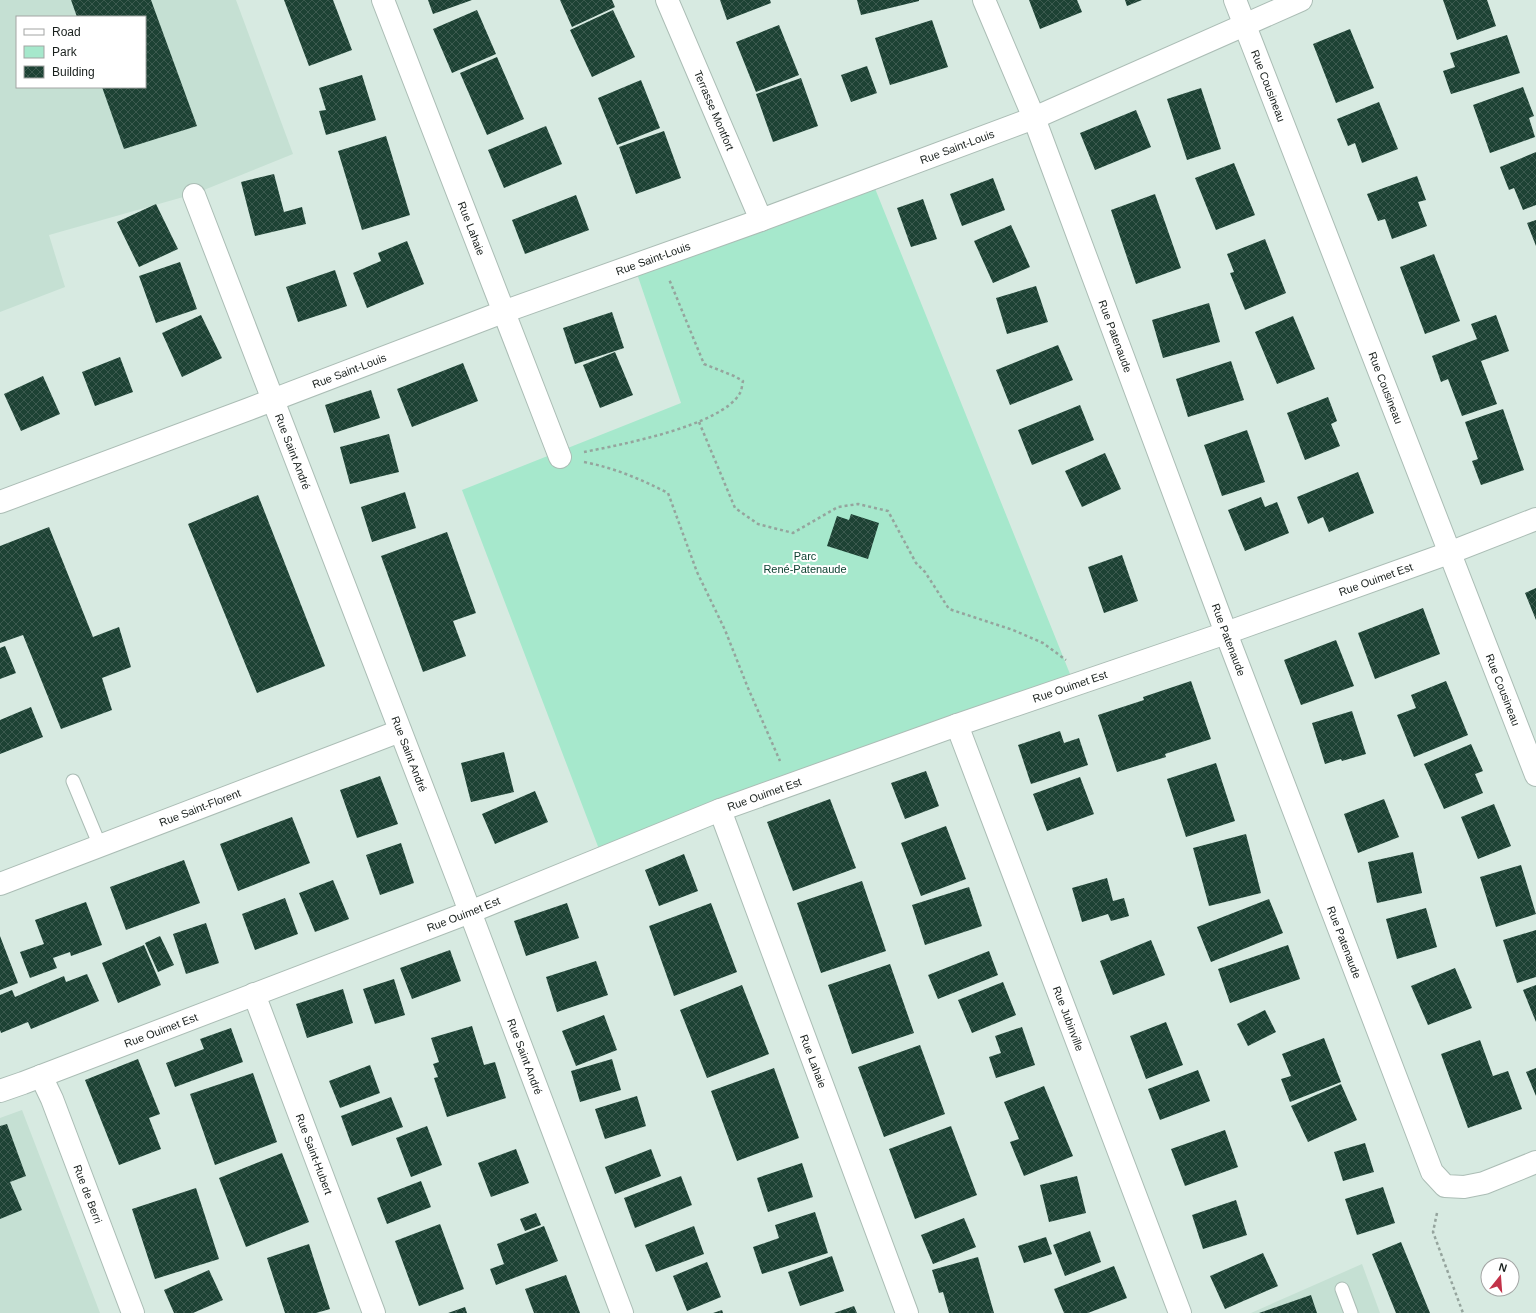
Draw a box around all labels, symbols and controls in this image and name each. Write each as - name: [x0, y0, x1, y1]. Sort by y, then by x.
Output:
- legend: [16, 16, 146, 88]
- text: Road: [52, 25, 81, 39]
- text: Park: [52, 45, 78, 59]
- street label: Rue Cousineau: [1249, 48, 1288, 123]
- text: Building: [52, 65, 95, 79]
- street label: Terrasse Montfort: [692, 69, 737, 152]
- street label: Rue Saint-Louis: [918, 127, 996, 166]
- street label: Rue Lahaie: [456, 200, 487, 257]
- street label: Rue Saint-Louis: [614, 240, 692, 277]
- street label: Rue Patenaude: [1096, 298, 1134, 374]
- street label: Rue Cousineau: [1366, 350, 1405, 425]
- street label: Rue Saint-Louis: [310, 351, 388, 390]
- street label: Rue Saint André: [273, 412, 313, 491]
- park label: Parc René-Patenaude: [763, 550, 847, 575]
- street label: Rue Ouimet Est: [1337, 561, 1414, 598]
- street label: Rue Patenaude: [1210, 602, 1248, 678]
- street label: Rue Cousineau: [1484, 652, 1522, 727]
- street label: Rue Ouimet Est: [1031, 668, 1109, 705]
- street label: Rue Saint André: [389, 714, 429, 794]
- street label: Rue Ouimet Est: [726, 775, 803, 813]
- street label: Rue Saint-Florent: [157, 787, 242, 829]
- street label: Rue Ouimet Est: [425, 894, 502, 934]
- street label: Rue Patenaude: [1325, 904, 1364, 980]
- street label: Rue Jubinville: [1051, 984, 1086, 1053]
- street label: Rue Ouimet Est: [122, 1011, 199, 1050]
- street label: Rue Saint André: [505, 1017, 545, 1096]
- street label: Rue Lahaie: [798, 1033, 829, 1090]
- street label: Rue Saint-Hubert: [294, 1112, 335, 1196]
- street label: Rue de Berri: [71, 1163, 104, 1225]
- north arrow: [1480, 1257, 1520, 1297]
- text: N: [1497, 1261, 1509, 1274]

